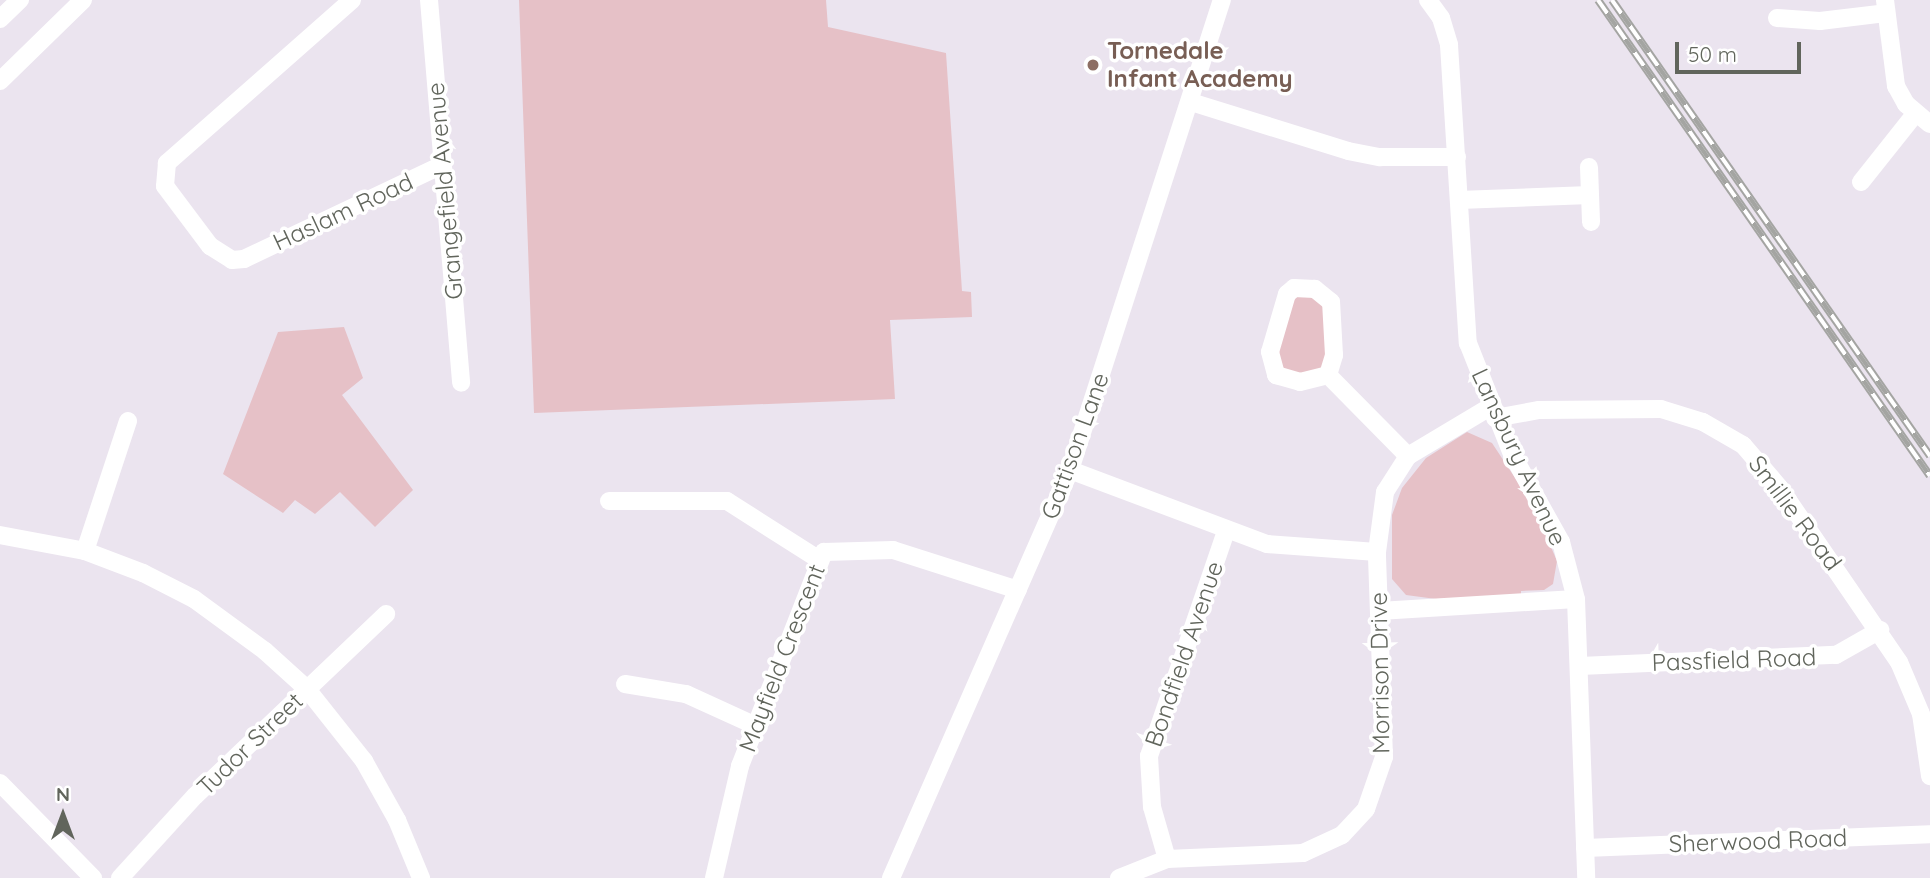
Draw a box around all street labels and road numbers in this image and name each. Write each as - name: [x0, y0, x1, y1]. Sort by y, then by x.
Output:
- street label: Grangefield Avenue: [421, 81, 469, 301]
- street label: Haslam Road: [268, 167, 418, 257]
- street label: Lansbury Avenue: [1465, 364, 1573, 550]
- street label: Gattison Lane: [1035, 369, 1115, 523]
- street label: Smillie Road: [1742, 450, 1848, 576]
- street label: Bondfield Avenue: [1139, 557, 1229, 751]
- street label: Mayfield Crescent: [733, 560, 831, 756]
- street label: Morrison Drive: [1364, 592, 1396, 754]
- street label: Passfield Road: [1651, 643, 1817, 677]
- street label: Tudor Street: [191, 687, 309, 801]
- street label: Sherwood Road: [1668, 823, 1848, 859]

